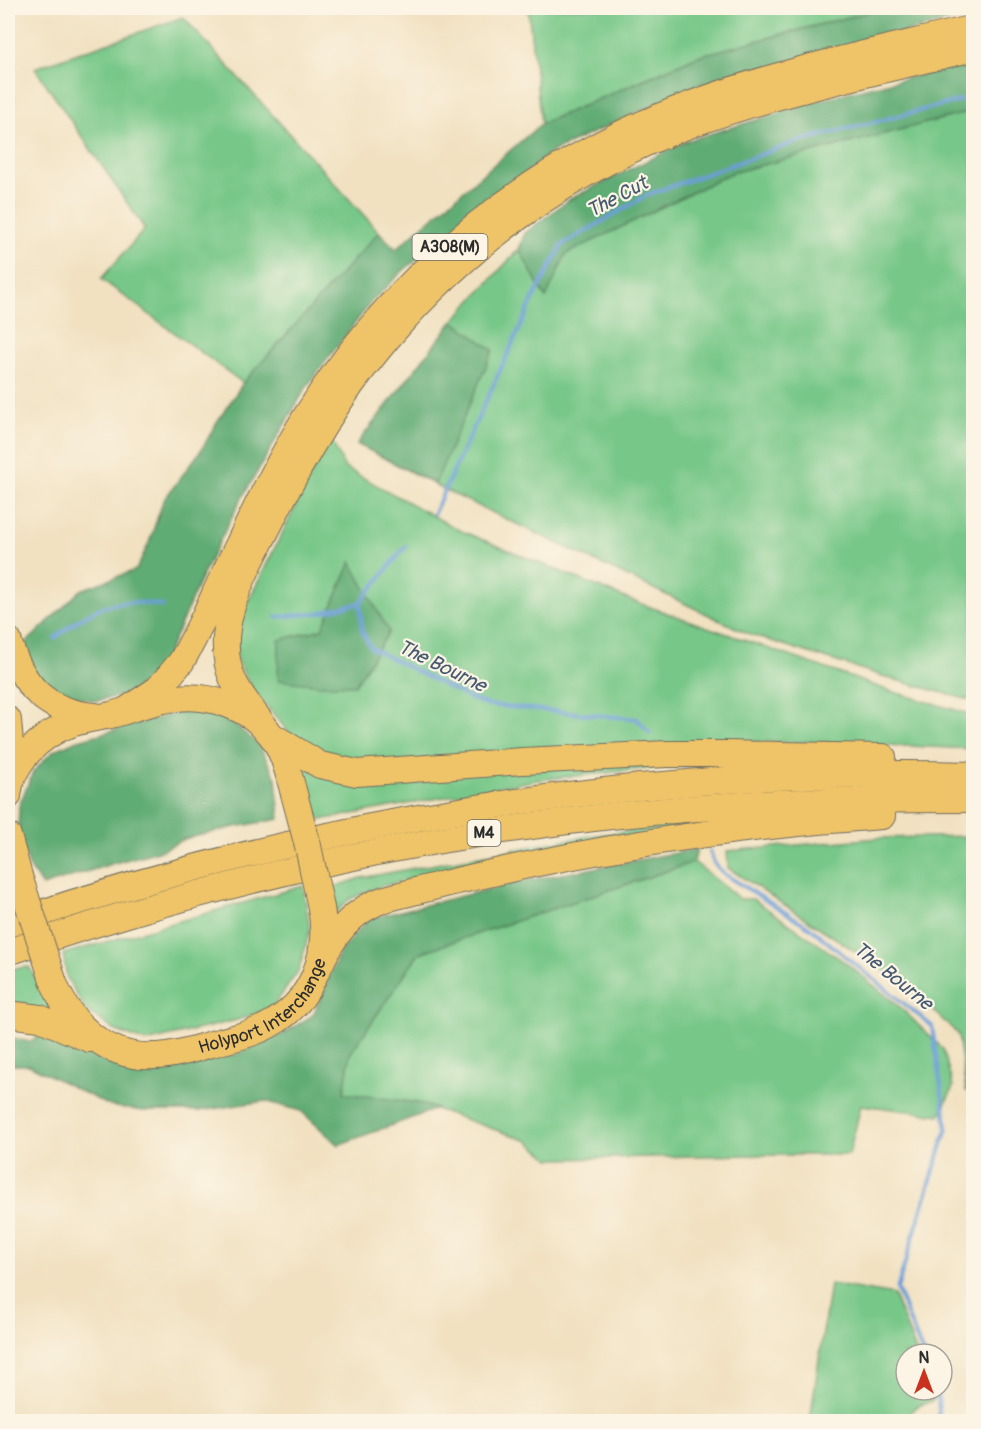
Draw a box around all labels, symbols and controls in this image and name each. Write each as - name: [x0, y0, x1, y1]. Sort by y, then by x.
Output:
- water label: The Cut: [582, 170, 653, 223]
- road number: A308(M): [412, 234, 488, 260]
- water label: The Bourne: [394, 634, 492, 699]
- road number: M4: [468, 820, 500, 846]
- water label: The Bourne: [848, 936, 939, 1017]
- street label: Holyport Interchange: [196, 956, 331, 1059]
- north arrow: [894, 1342, 954, 1402]
- text: N: [919, 1348, 930, 1368]

